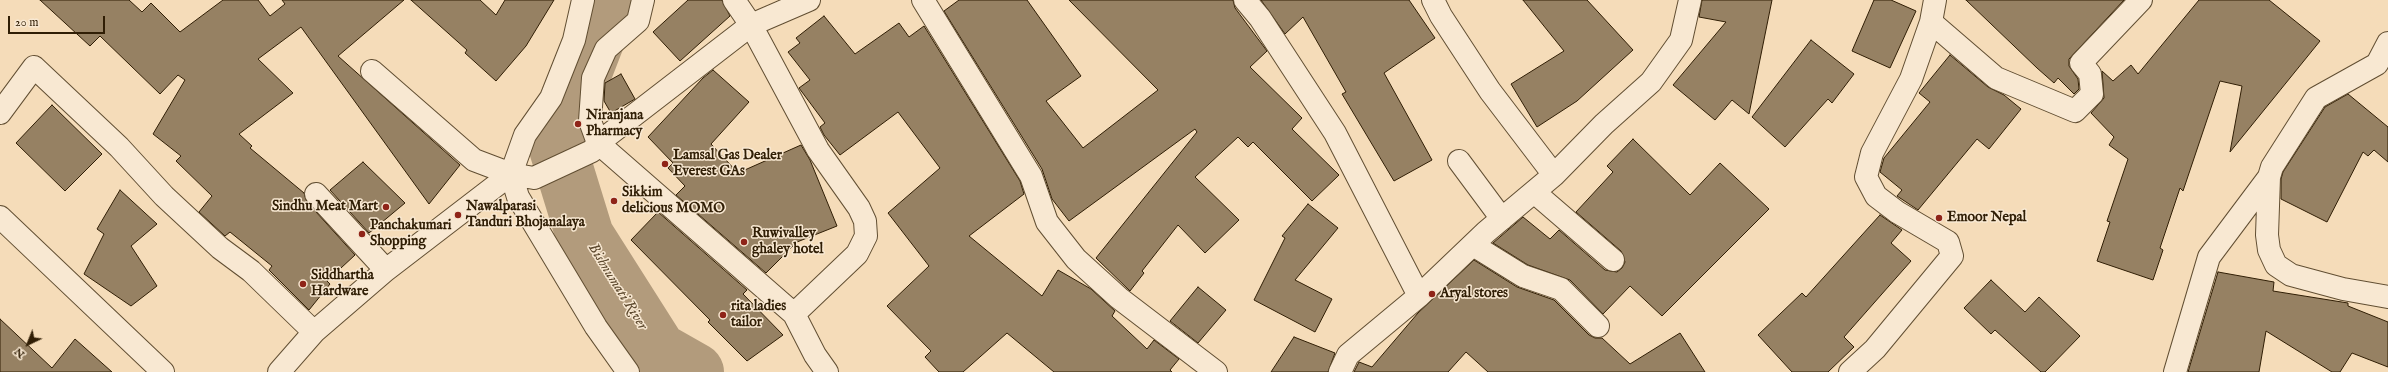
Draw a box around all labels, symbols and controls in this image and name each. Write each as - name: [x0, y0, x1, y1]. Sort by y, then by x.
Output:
- scale bar: [10, 8, 107, 34]
- text: 20 m: [15, 15, 38, 30]
- place label: Niranjana Pharmacy: [586, 108, 643, 140]
- marker: Niranjana Pharmacy: [573, 119, 583, 129]
- place label: Lamsal Gas Dealer Everest GAs: [673, 148, 782, 180]
- marker: Lamsal Gas Dealer Everest GAs: [660, 159, 670, 169]
- place label: Sikkim delicious MOMO: [622, 185, 725, 218]
- marker: Sikkim delicious MOMO: [609, 196, 619, 206]
- place label: Sindhu Meat Mart: [272, 199, 378, 215]
- place label: Nawalparasi Tanduri Bhojanalaya: [466, 199, 585, 232]
- marker: Sindhu Meat Mart: [381, 202, 391, 212]
- marker: Nawalparasi Tanduri Bhojanalaya: [453, 210, 463, 220]
- place label: Emoor Nepal: [1947, 210, 2026, 226]
- marker: Emoor Nepal: [1934, 213, 1944, 223]
- place label: Panchakumari Shopping: [370, 218, 452, 250]
- place label: Ruwivalley ghaley hotel: [752, 226, 823, 258]
- marker: Panchakumari Shopping: [357, 229, 367, 239]
- marker: Ruwivalley ghaley hotel: [739, 237, 749, 247]
- water label: Bishnumati River: [583, 240, 651, 334]
- place label: Siddhartha Hardware: [311, 268, 374, 300]
- marker: Siddhartha Hardware: [298, 279, 308, 289]
- place label: Aryal stores: [1440, 286, 1508, 302]
- marker: Aryal stores: [1427, 289, 1437, 299]
- place label: rita ladies tailor: [731, 299, 786, 332]
- marker: rita ladies tailor: [718, 310, 728, 320]
- north arrow: [8, 324, 48, 364]
- text: N: [12, 344, 28, 361]

